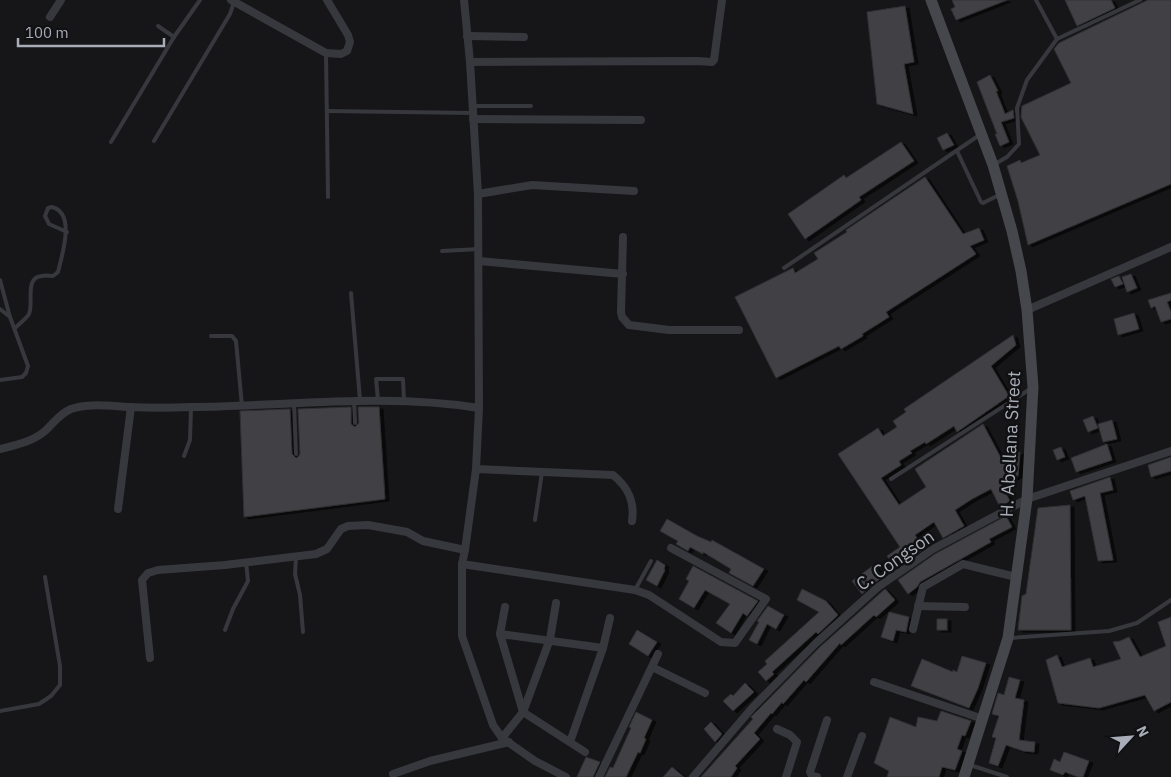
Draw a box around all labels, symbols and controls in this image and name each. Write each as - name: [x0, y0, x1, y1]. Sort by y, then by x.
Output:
- scale bar: [18, 15, 164, 47]
- text: 100 m: [25, 23, 69, 42]
- street label: H. Abellana Street: [995, 370, 1025, 518]
- street label: C. Congson: [851, 525, 939, 595]
- north arrow: [1106, 712, 1156, 762]
- text: N: [1132, 723, 1153, 740]

